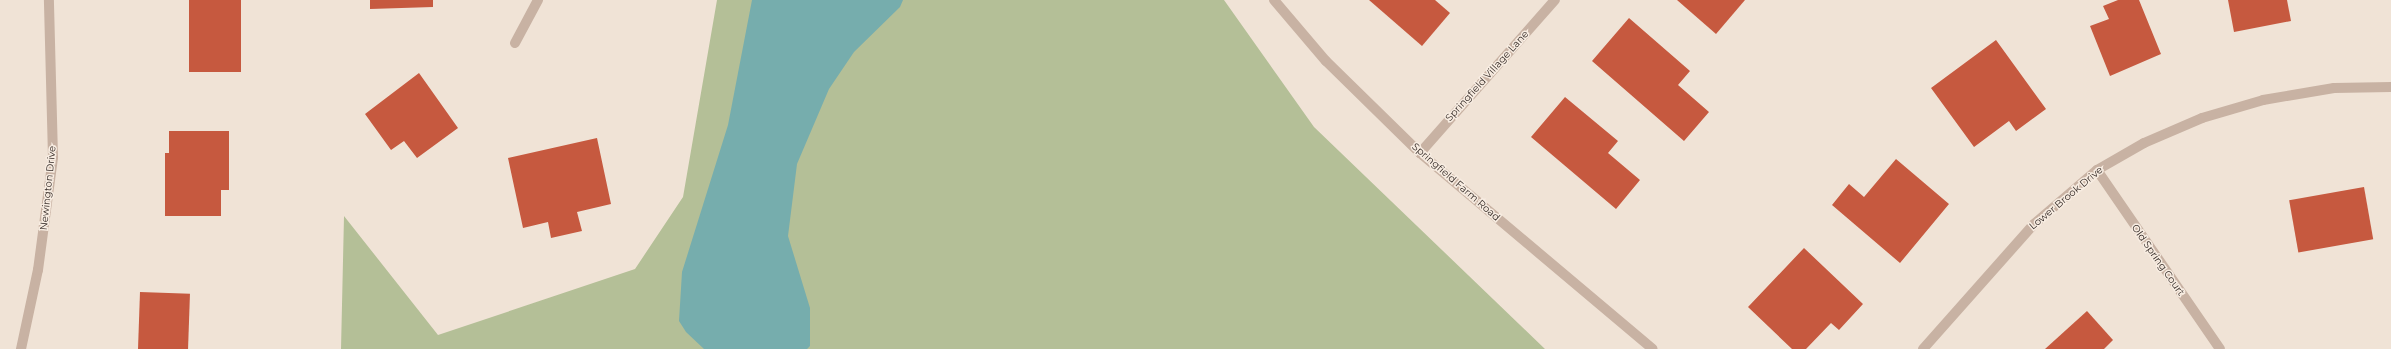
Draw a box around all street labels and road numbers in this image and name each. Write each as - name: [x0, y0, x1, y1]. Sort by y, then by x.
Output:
- street label: Springfield Village Lane: [1443, 28, 1531, 124]
- street label: Springfield Farm Road: [1410, 140, 1502, 224]
- street label: Newington Drive: [38, 145, 58, 231]
- street label: Lower Brook Drive: [2027, 164, 2105, 232]
- street label: Old Spring Court: [2129, 222, 2187, 298]

